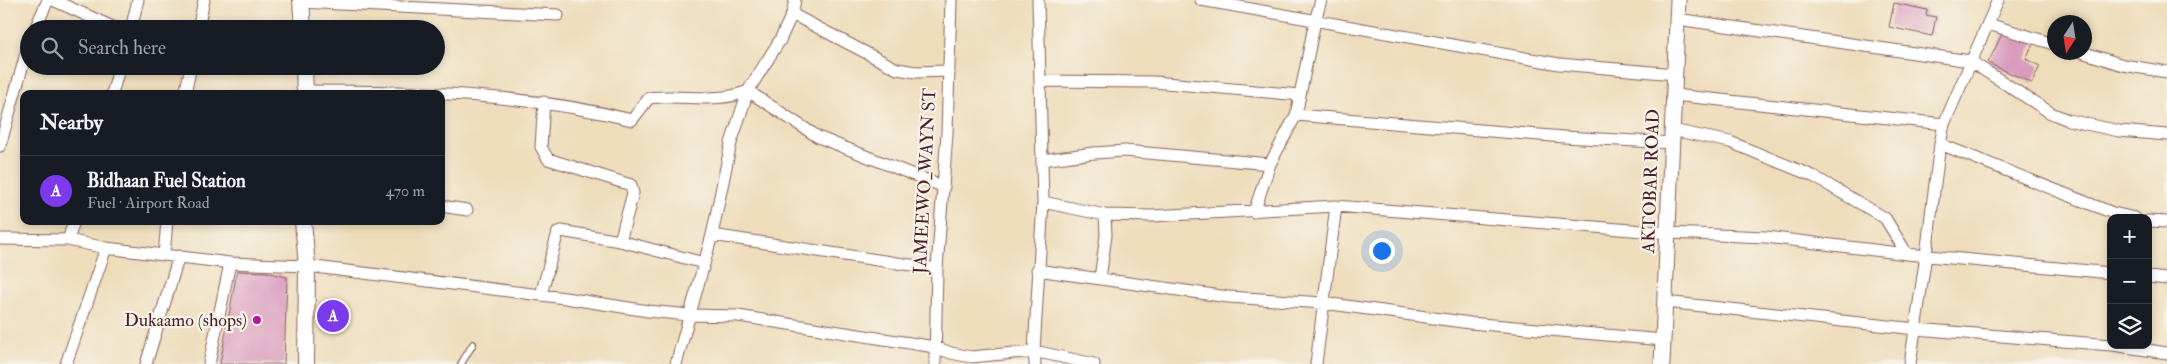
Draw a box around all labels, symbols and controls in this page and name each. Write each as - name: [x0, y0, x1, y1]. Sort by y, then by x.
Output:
- north arrow: [2047, 15, 2092, 60]
- search box: [20, 20, 445, 75]
- icon: search: [38, 34, 66, 62]
- text: Search here: [78, 36, 166, 60]
- street label: JAMEEWO_WAYN ST: [909, 87, 941, 275]
- street label: AKTOBAR ROAD: [1637, 108, 1665, 255]
- text: Nearby: [40, 109, 103, 136]
- text: Bidhaan Fuel Station: [87, 169, 246, 193]
- text: A: [51, 181, 61, 201]
- text: 470 m: [385, 181, 425, 201]
- text: Fuel · Airport Road: [87, 193, 210, 213]
- map controls: [2107, 214, 2152, 349]
- button: +: [2107, 214, 2152, 259]
- your location: [1369, 238, 1395, 264]
- button: −: [2107, 259, 2152, 304]
- pin: A: [317, 297, 349, 335]
- button: layers: [2107, 304, 2152, 349]
- place label: Dukaamo (shops): [124, 309, 247, 332]
- marker: Dukaamo (shops): [251, 314, 263, 326]

